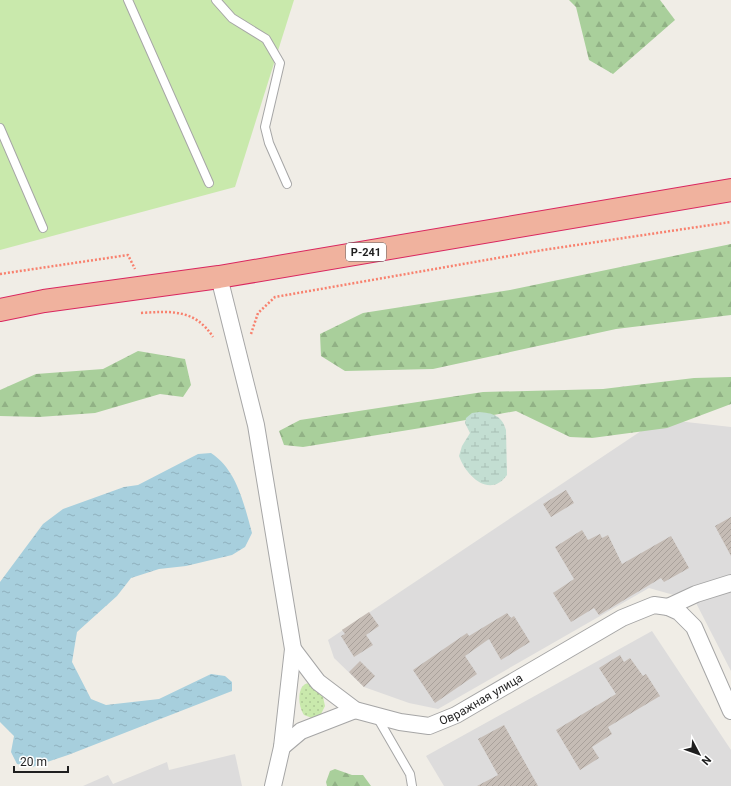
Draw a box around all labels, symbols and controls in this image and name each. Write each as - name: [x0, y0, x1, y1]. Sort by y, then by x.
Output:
- road number: Р-241: [346, 243, 386, 261]
- street label: Овражная улица: [437, 671, 525, 728]
- north arrow: [679, 734, 719, 774]
- scale bar: [14, 748, 68, 774]
- text: N: [699, 753, 714, 768]
- text: 20 m: [20, 755, 47, 769]

